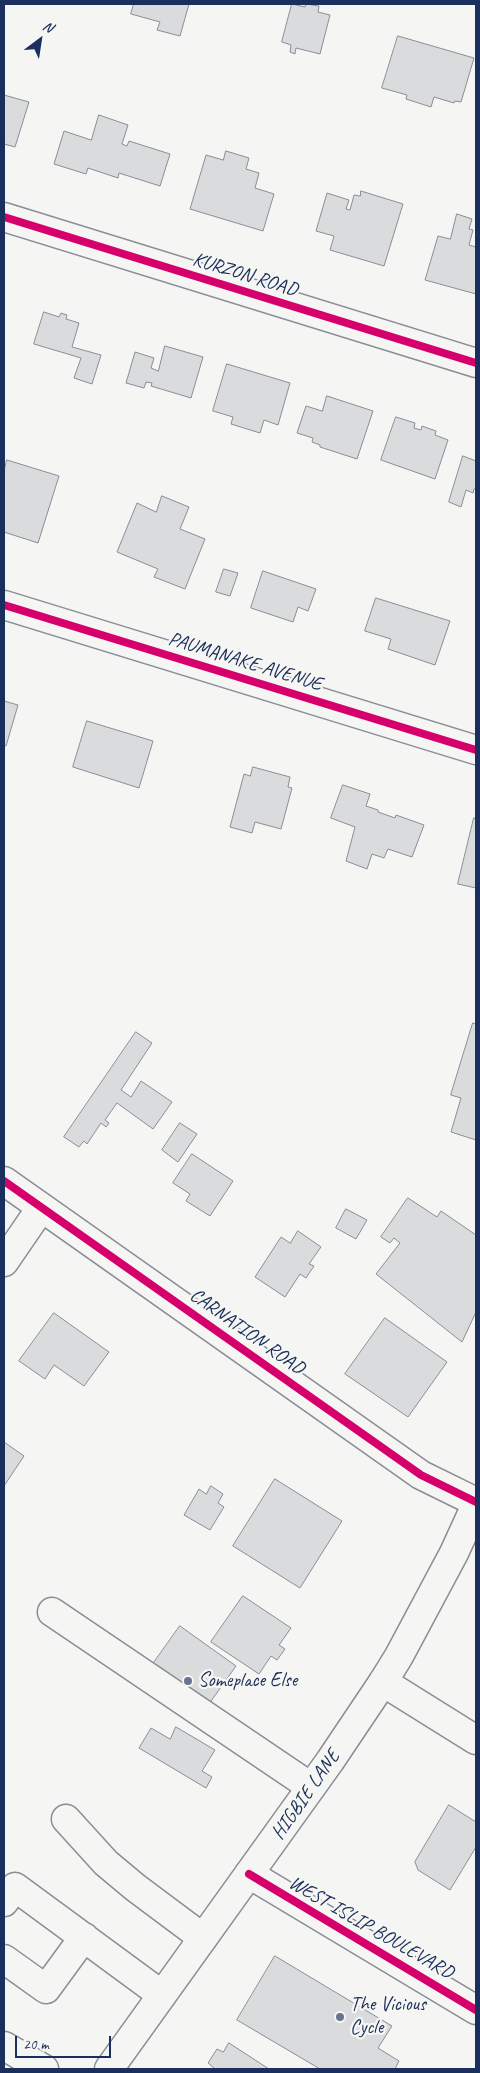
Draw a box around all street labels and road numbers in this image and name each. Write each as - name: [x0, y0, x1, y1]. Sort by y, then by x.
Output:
- street label: KURZON ROAD: [190, 248, 300, 302]
- street label: PAUMANAKE AVENUE: [165, 627, 325, 697]
- street label: CARNATION ROAD: [185, 1283, 309, 1381]
- street label: HIGBIE LANE: [266, 1746, 346, 1844]
- street label: WEST ISLIP BOULEVARD: [284, 1871, 458, 1985]

